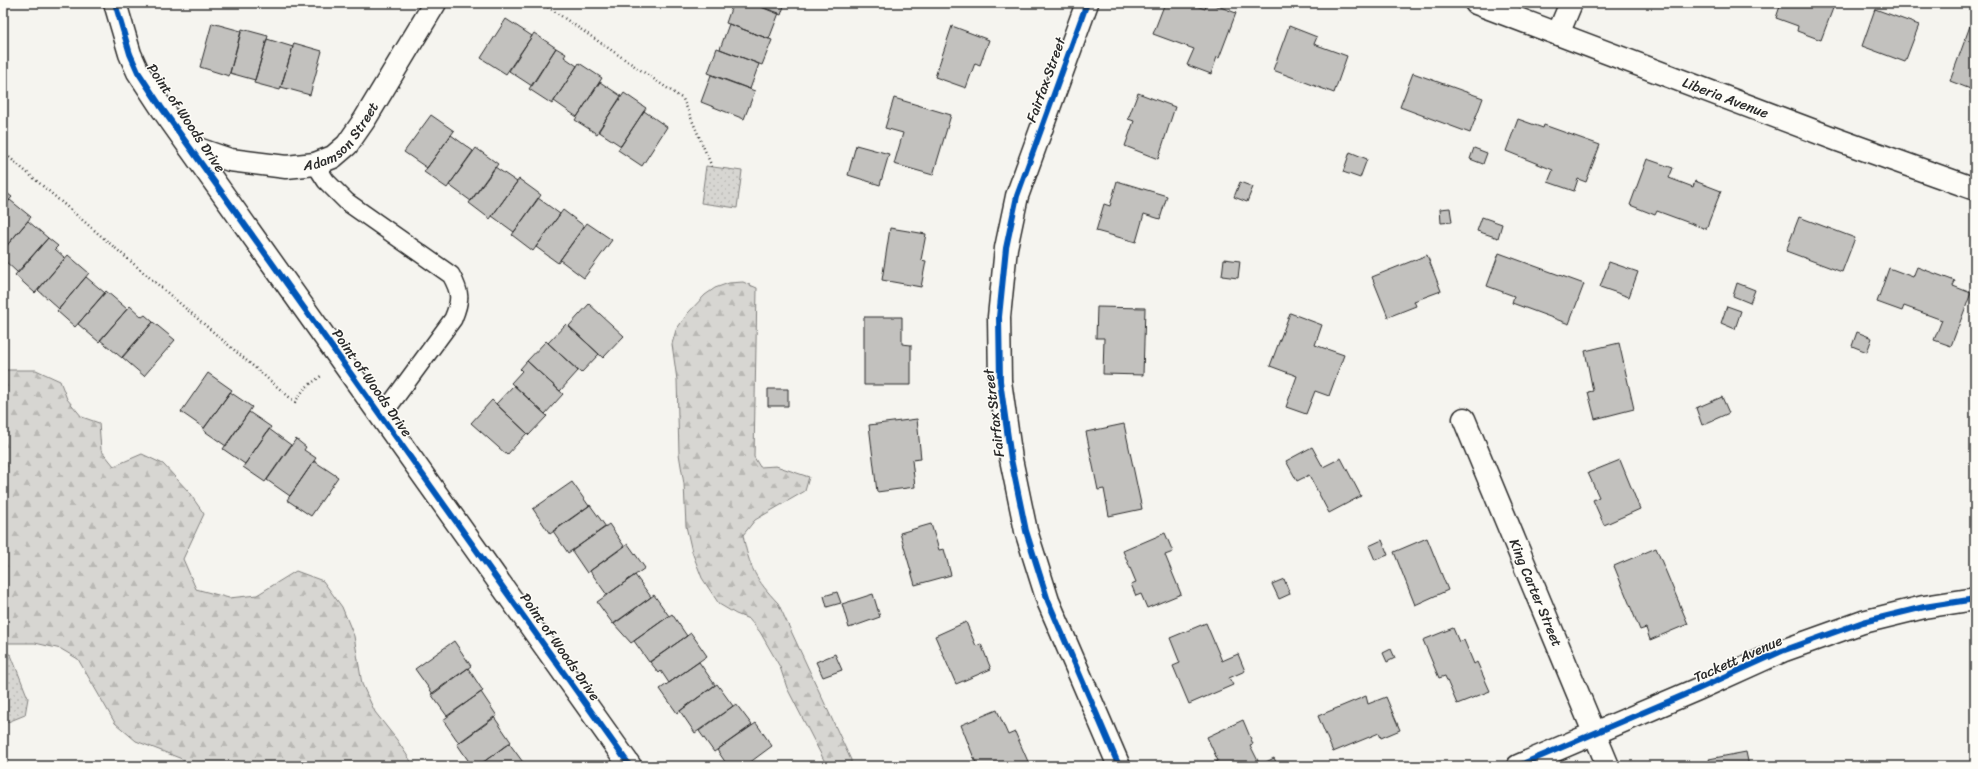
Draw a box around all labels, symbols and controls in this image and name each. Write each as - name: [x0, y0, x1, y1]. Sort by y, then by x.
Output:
- street label: Fairfax Street: [1019, 33, 1073, 126]
- street label: Point of Woods Drive: [140, 58, 232, 178]
- street label: Liberia Avenue: [1679, 70, 1773, 125]
- street label: Adamson Street: [301, 97, 385, 178]
- street label: Point of Woods Drive: [325, 324, 419, 442]
- street label: Fairfax Street: [976, 366, 1012, 459]
- street label: King Carter Street: [1502, 535, 1570, 651]
- street label: Point of Woods Drive: [513, 588, 607, 706]
- street label: Tackett Avenue: [1689, 628, 1787, 690]

